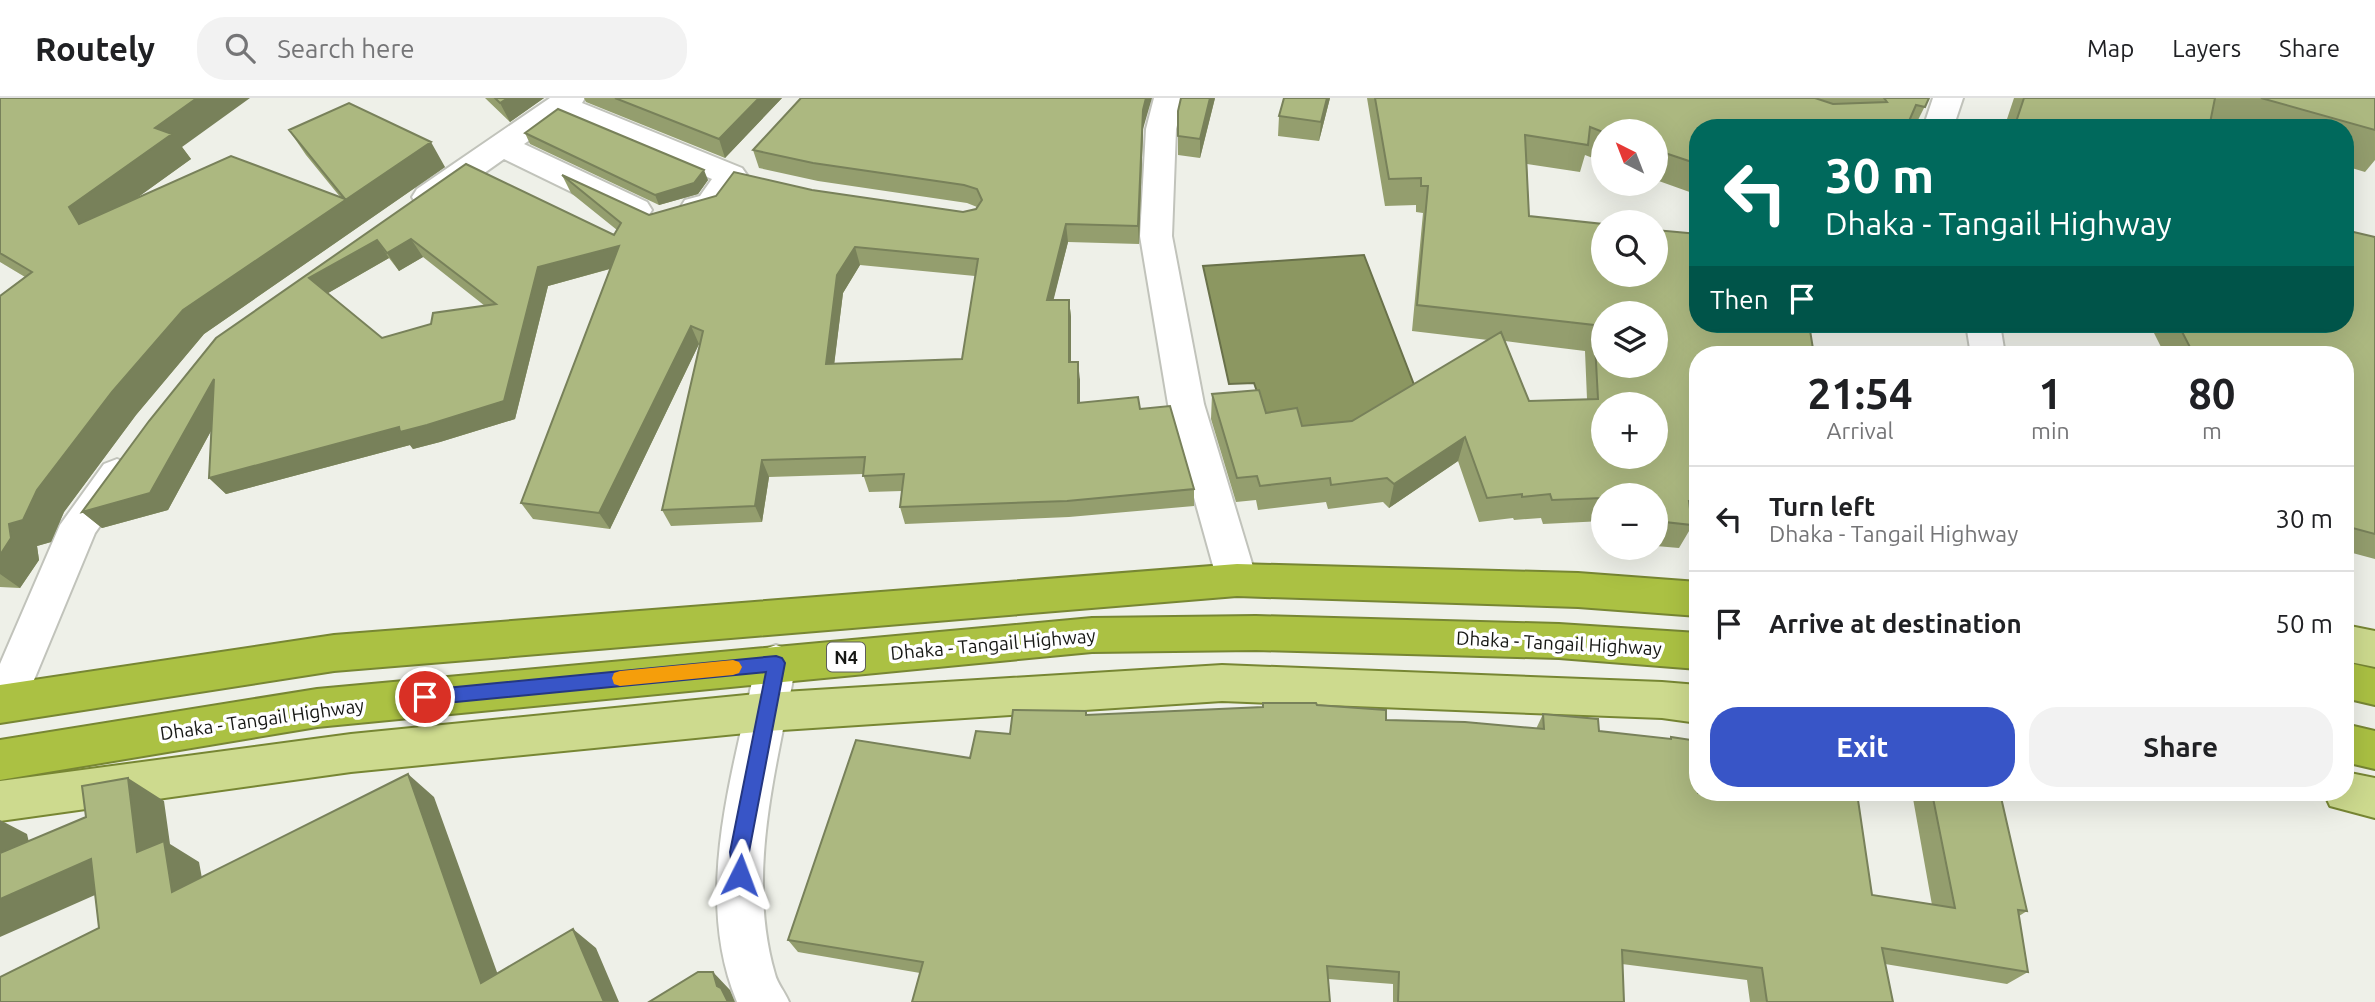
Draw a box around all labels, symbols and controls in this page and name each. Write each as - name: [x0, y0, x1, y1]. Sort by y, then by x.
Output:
- search box: [197, 17, 687, 80]
- icon: search: [221, 29, 259, 67]
- text: Routely: [35, 30, 155, 67]
- text: Search here: [277, 34, 415, 63]
- text: Map: [2087, 35, 2134, 62]
- text: Layers: [2172, 35, 2241, 62]
- text: Share: [2279, 35, 2340, 62]
- north arrow: [1591, 119, 1668, 196]
- map controls: [1591, 119, 1668, 560]
- icon: left: [1710, 147, 1801, 238]
- text: 30 m: [1825, 147, 1934, 202]
- text: Dhaka - Tangail Highway: [1825, 205, 2172, 241]
- button: search: [1591, 210, 1668, 287]
- icon: arrive: [1783, 280, 1821, 318]
- text: Then: [1710, 285, 1769, 314]
- button: layers: [1591, 301, 1668, 378]
- text: 21:54: [1807, 370, 1913, 417]
- text: 1: [2039, 370, 2062, 417]
- text: 80: [2188, 370, 2236, 417]
- button: +: [1591, 392, 1668, 469]
- text: Arrival: [1827, 418, 1894, 443]
- text: min: [2031, 418, 2070, 443]
- text: m: [2202, 418, 2222, 443]
- button: −: [1591, 483, 1668, 560]
- text: Turn left: [1769, 492, 1875, 521]
- icon: left: [1710, 500, 1748, 538]
- text: 30 m: [2275, 504, 2333, 533]
- text: Dhaka - Tangail Highway: [1769, 521, 2018, 546]
- icon: arrive: [1710, 605, 1748, 643]
- text: Arrive at destination: [1769, 609, 2022, 638]
- text: 50 m: [2275, 609, 2333, 638]
- street label: Dhaka - Tangail Highway: [889, 624, 1097, 664]
- street label: Dhaka - Tangail Highway: [1456, 627, 1662, 659]
- road number: N4: [827, 642, 865, 672]
- pin: [395, 667, 455, 727]
- icon: arrive: [406, 678, 444, 716]
- street label: Dhaka - Tangail Highway: [159, 694, 365, 744]
- button: Exit: [1710, 707, 2015, 787]
- button: Share: [2029, 707, 2333, 787]
- position arrow: [703, 838, 777, 912]

